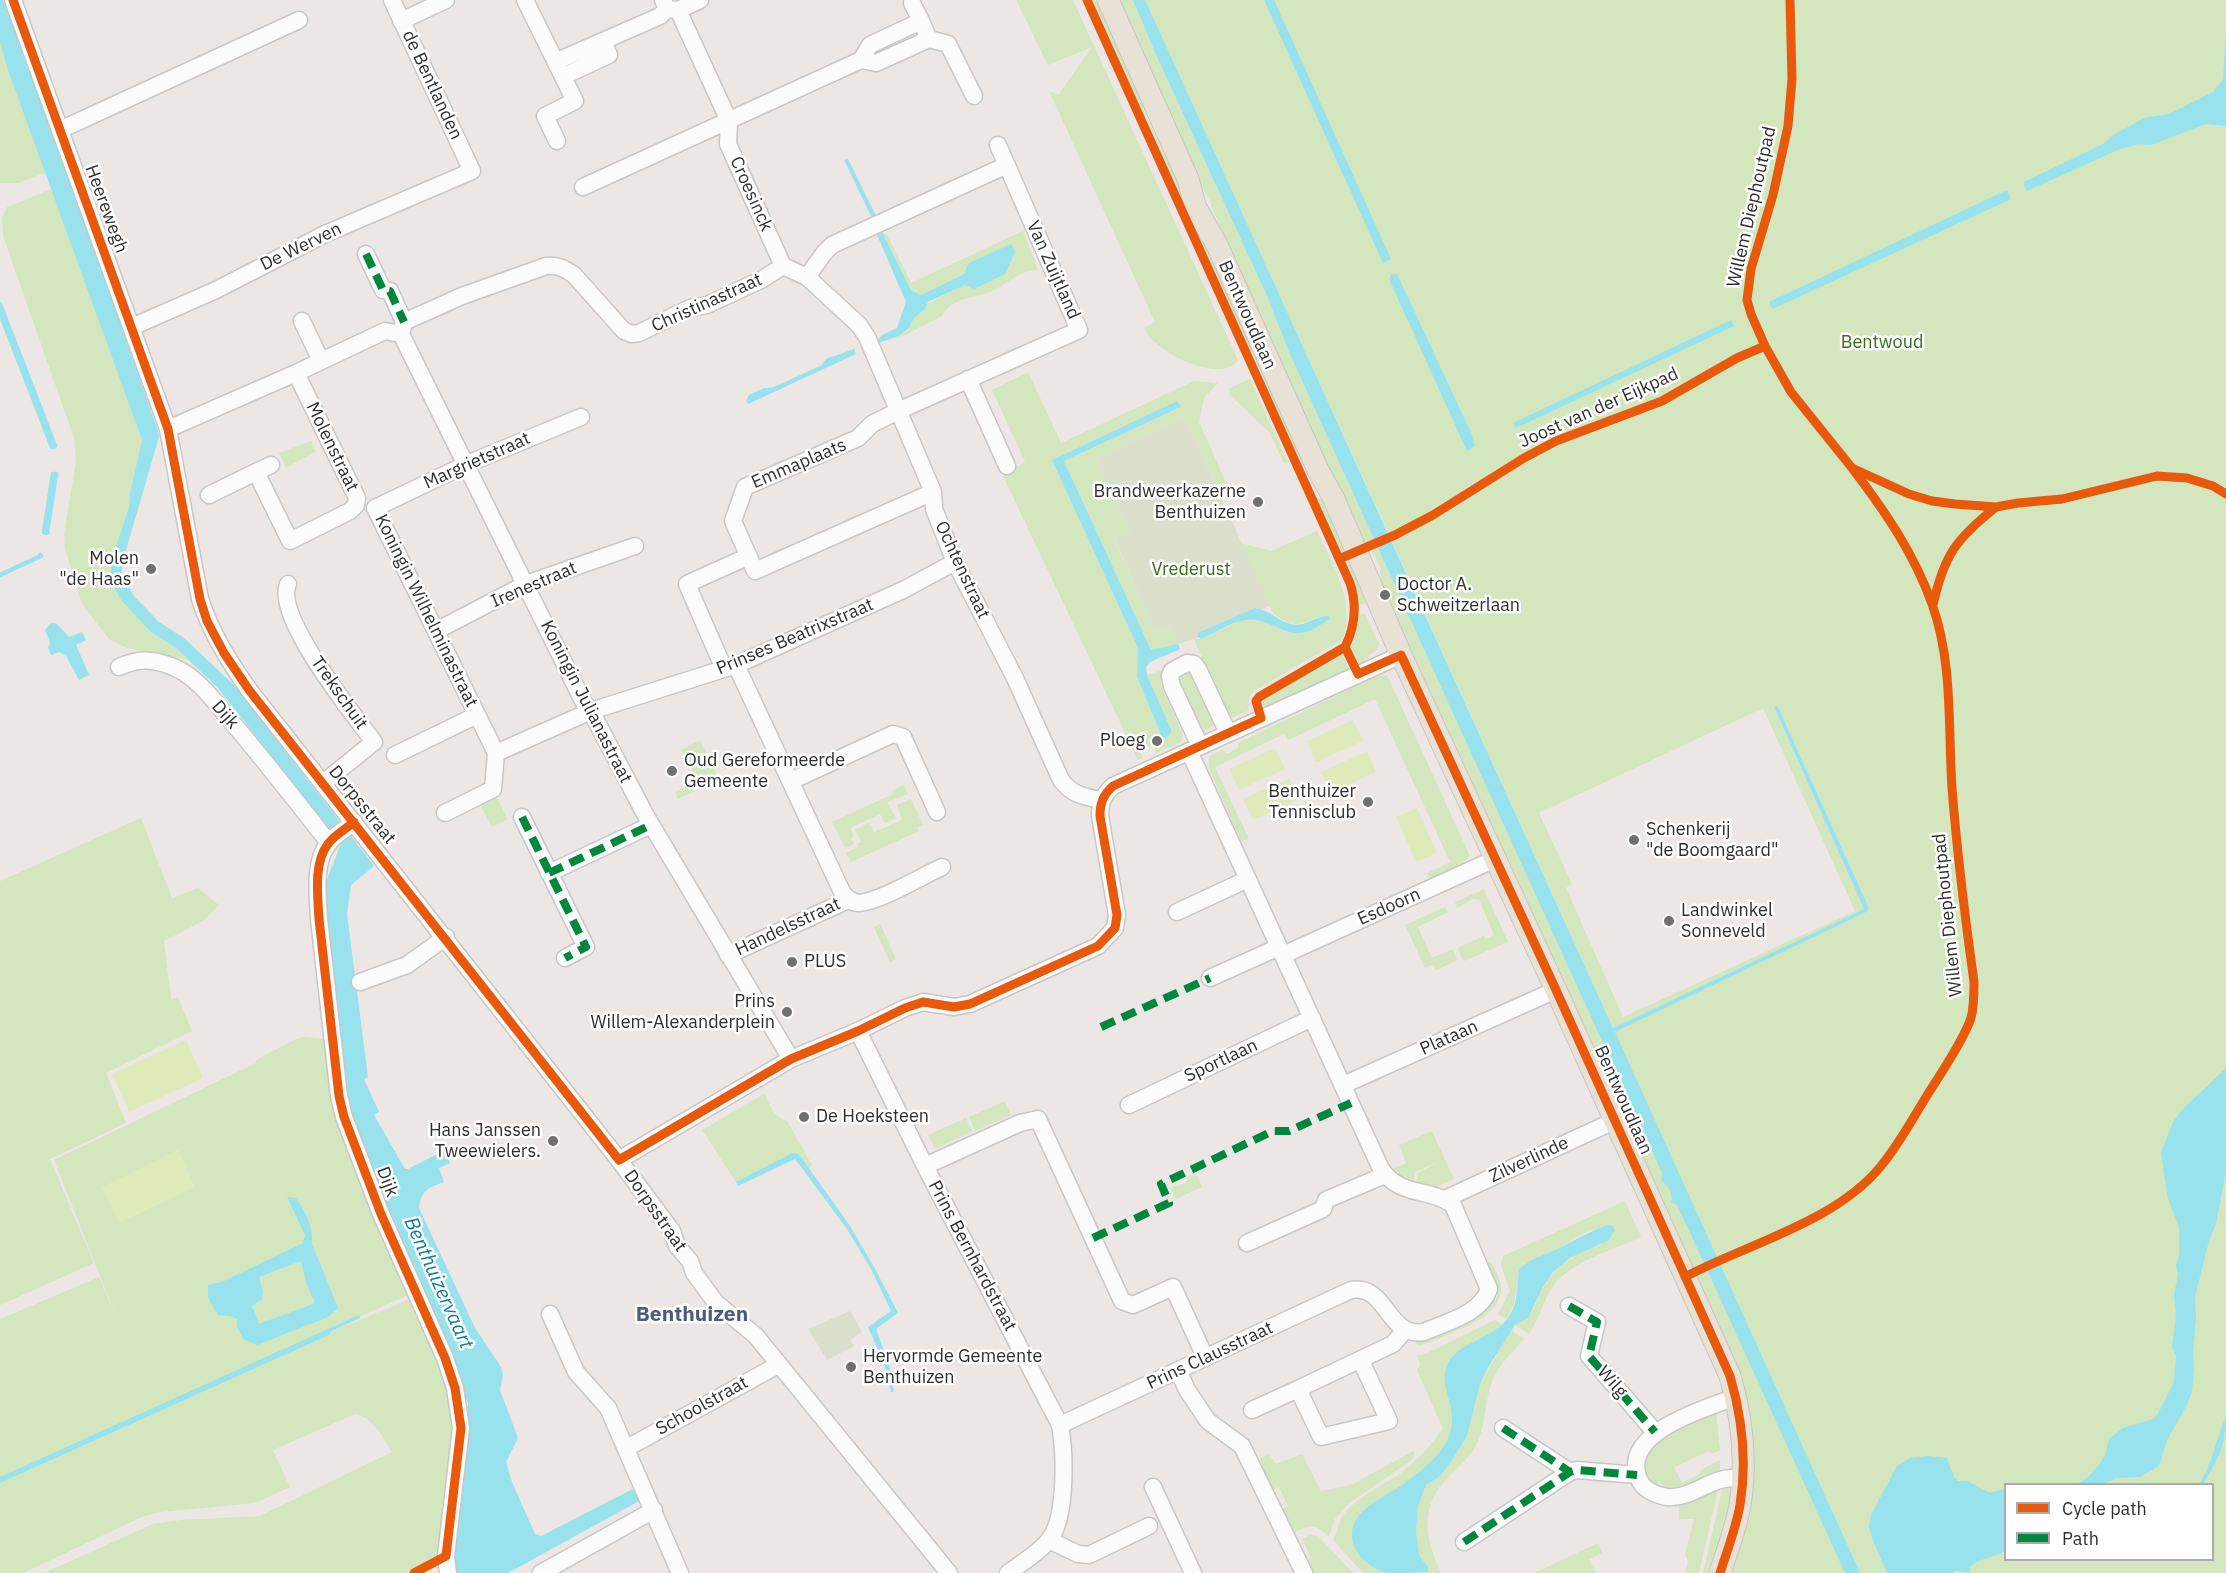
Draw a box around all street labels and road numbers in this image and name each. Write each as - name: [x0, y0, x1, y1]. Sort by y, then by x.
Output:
- street label: de Bentlanden: [397, 27, 467, 143]
- street label: Willem Diephoutpad: [1723, 125, 1781, 289]
- street label: Croesinck: [725, 153, 777, 235]
- street label: Heerewegh: [80, 162, 132, 256]
- street label: Van Zuijtland: [1022, 217, 1084, 323]
- street label: De Werven: [257, 218, 345, 276]
- street label: Bentwoudlaan: [1213, 257, 1281, 373]
- street label: Christinastraat: [648, 269, 766, 337]
- street label: Joost van der Eijkpad: [1516, 363, 1682, 453]
- street label: Molenstraat: [301, 399, 363, 495]
- street label: Margrietstraat: [420, 428, 534, 494]
- street label: Emmaplaats: [748, 434, 850, 494]
- street label: Koningin Wilhelminastraat: [370, 511, 482, 711]
- street label: Ochtenstraat: [930, 518, 994, 622]
- street label: Irenestraat: [488, 557, 580, 613]
- street label: Prinses Beatrixstraat: [713, 594, 877, 680]
- street label: Koningin Julianastraat: [536, 617, 636, 787]
- street label: Trekschuit: [306, 652, 372, 734]
- street label: Dijk: [207, 696, 243, 734]
- street label: Dorpsstraat: [324, 761, 400, 849]
- street label: Willem Diephoutpad: [1929, 832, 1967, 998]
- street label: Esdoorn: [1354, 884, 1424, 930]
- street label: Handelsstraat: [732, 893, 844, 961]
- street label: Plataan: [1417, 1016, 1481, 1060]
- street label: Sportlaan: [1181, 1035, 1261, 1087]
- street label: Bentwoudlaan: [1589, 1042, 1657, 1158]
- street label: Zilverlinde: [1486, 1132, 1572, 1188]
- street label: Dijk: [371, 1164, 403, 1200]
- street label: Dorpsstraat: [619, 1166, 691, 1256]
- street label: Prins Bernhardstraat: [923, 1177, 1021, 1335]
- street label: Prins Clausstraat: [1144, 1317, 1276, 1395]
- street label: Wilg: [1592, 1362, 1632, 1402]
- street label: Schoolstraat: [652, 1372, 752, 1440]

